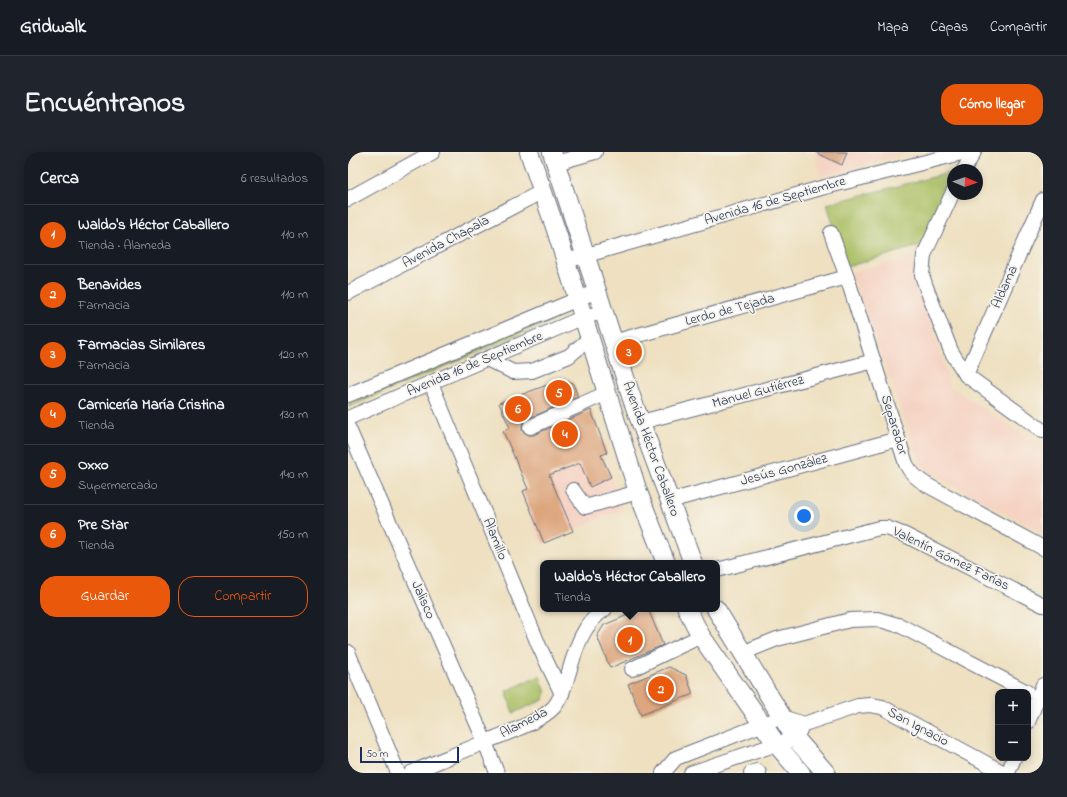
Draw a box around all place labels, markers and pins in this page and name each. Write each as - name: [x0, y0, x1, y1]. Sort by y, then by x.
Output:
- pin: 3: [616, 337, 642, 367]
- pin: 5: [546, 378, 572, 408]
- pin: 6: [505, 394, 531, 424]
- pin: 4: [552, 419, 578, 449]
- pin: 1: [617, 625, 643, 655]
- pin: 2: [648, 674, 674, 704]

